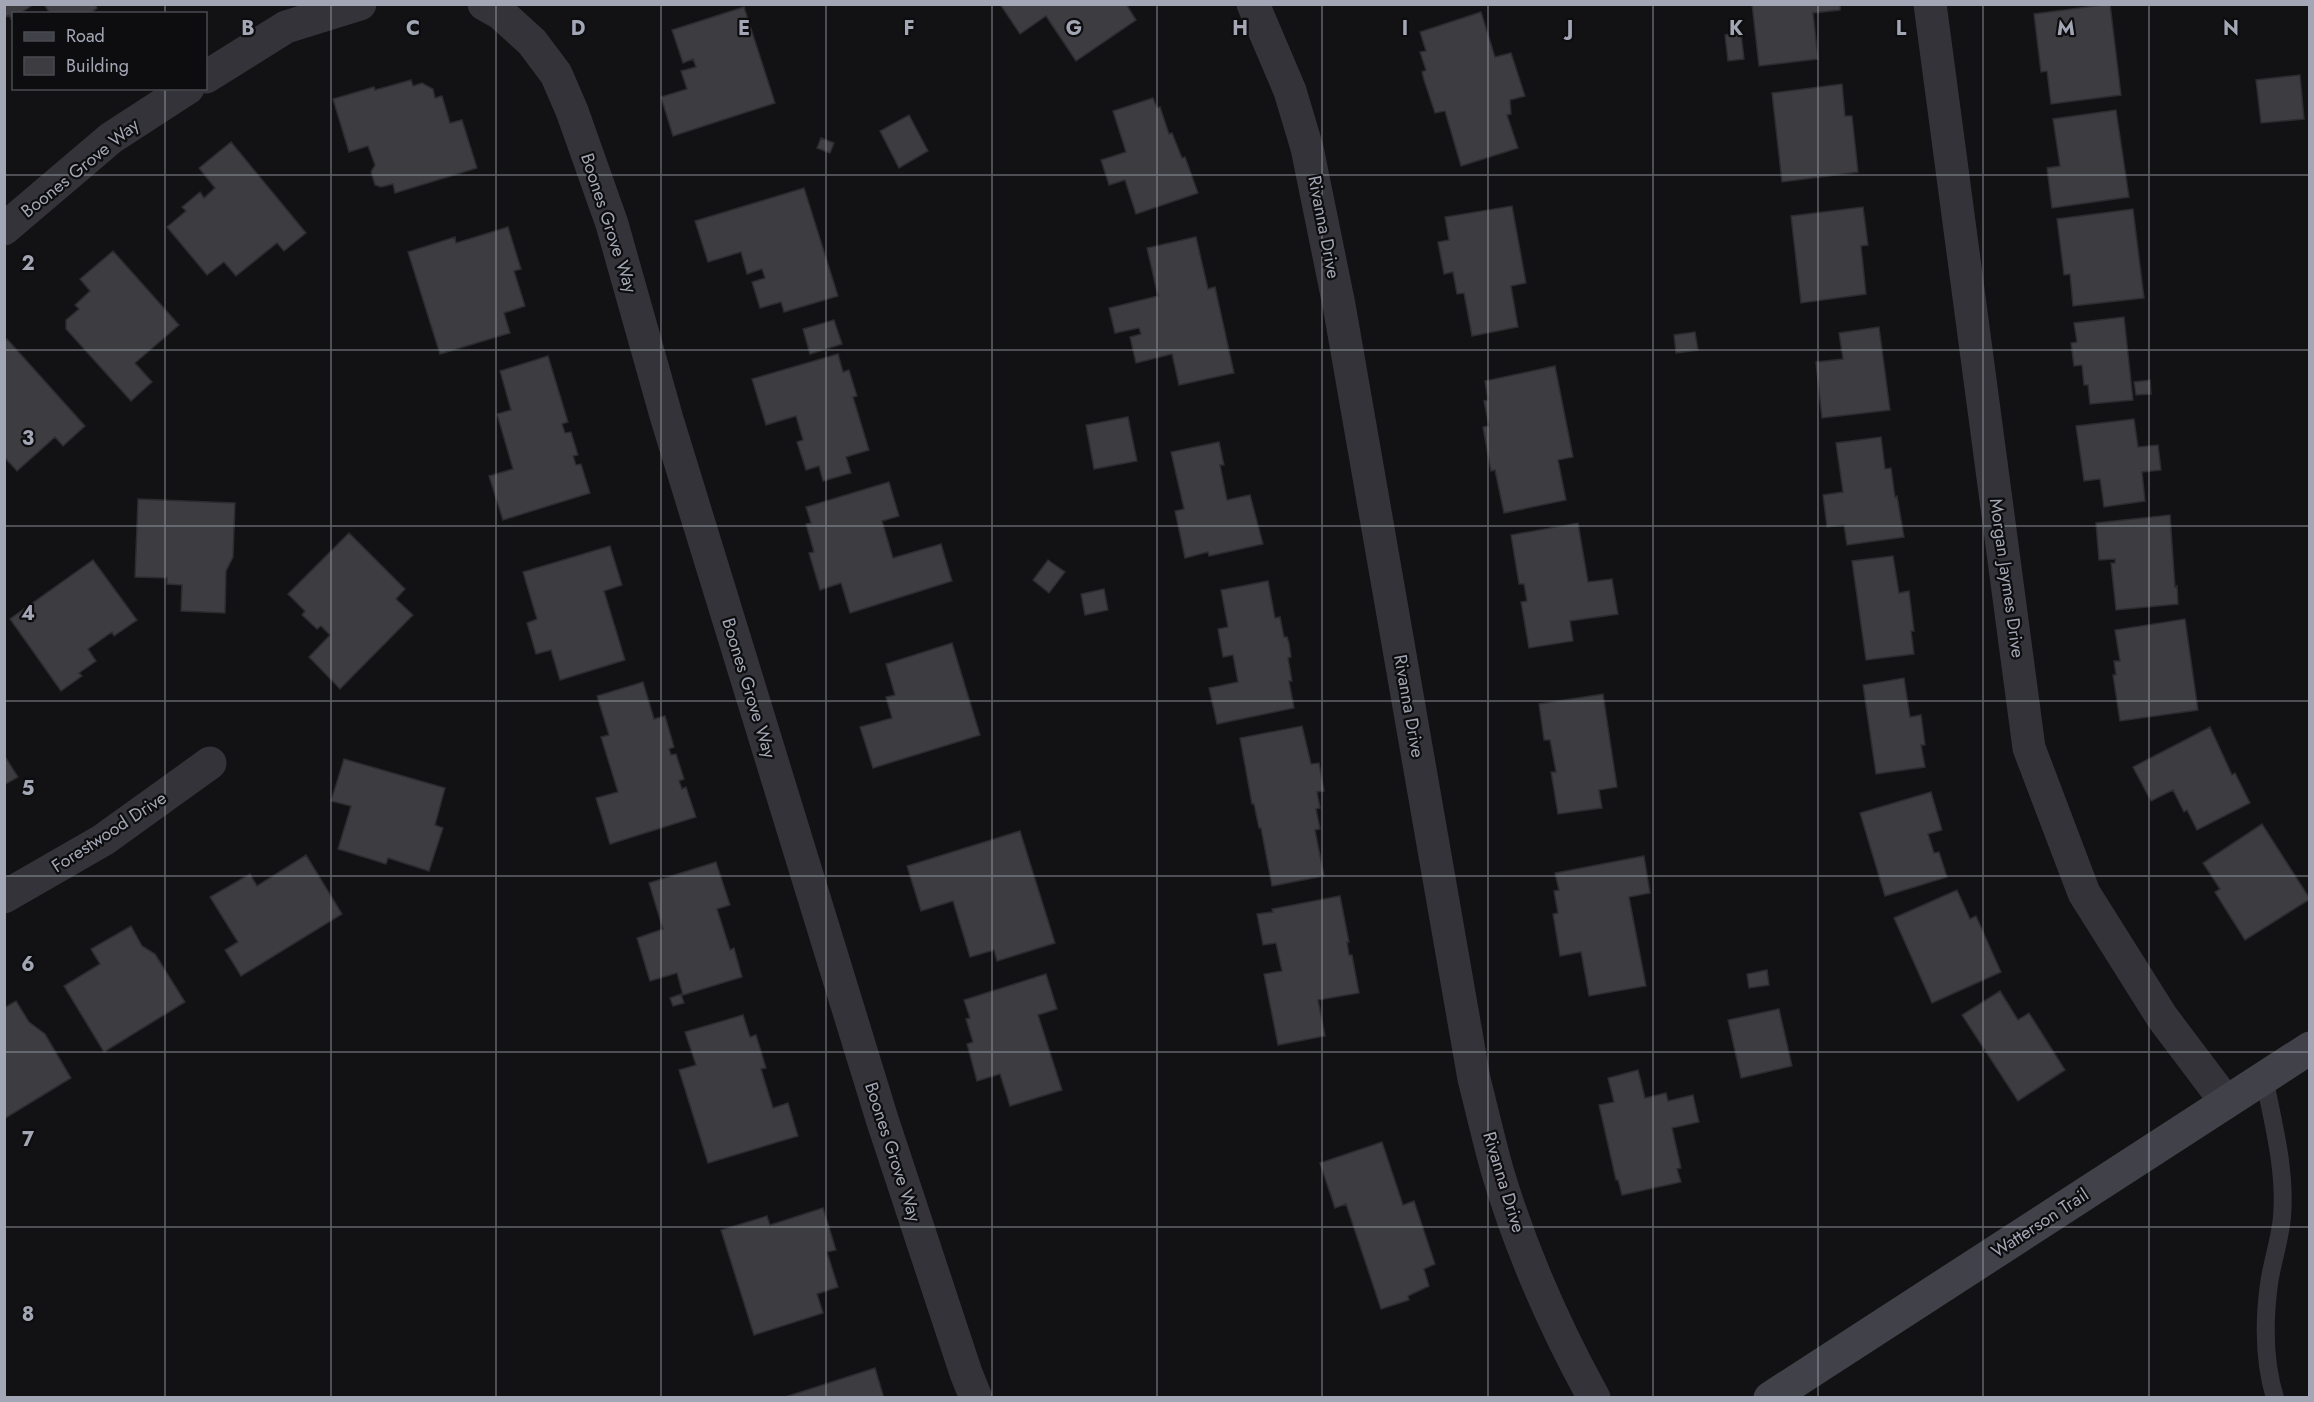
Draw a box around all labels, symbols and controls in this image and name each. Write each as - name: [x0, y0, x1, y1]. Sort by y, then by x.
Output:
- legend: [12, 12, 207, 90]
- text: B: [241, 14, 255, 43]
- text: C: [406, 14, 420, 43]
- text: D: [571, 14, 585, 43]
- text: E: [738, 14, 750, 43]
- text: F: [903, 14, 915, 43]
- text: G: [1066, 14, 1082, 43]
- text: H: [1232, 14, 1248, 43]
- text: I: [1402, 14, 1408, 43]
- text: J: [1563, 14, 1573, 43]
- text: K: [1729, 14, 1743, 43]
- text: L: [1896, 14, 1907, 43]
- text: M: [2057, 14, 2075, 43]
- text: N: [2223, 14, 2239, 43]
- text: Road: [66, 23, 105, 49]
- text: Building: [66, 53, 129, 79]
- street label: Boones Grove Way: [15, 112, 145, 224]
- street label: Boones Grove Way: [574, 150, 644, 296]
- street label: Rivanna Drive: [1301, 173, 1347, 281]
- text: 2: [21, 249, 35, 278]
- text: 3: [22, 424, 34, 453]
- street label: Morgan Jaymes Drive: [1983, 497, 2031, 659]
- text: 4: [21, 599, 35, 628]
- street label: Boones Grove Way: [715, 615, 783, 761]
- street label: Rivanna Drive: [1387, 652, 1431, 760]
- text: 5: [22, 774, 35, 803]
- street label: Forestwood Drive: [46, 785, 172, 879]
- text: 6: [21, 950, 35, 979]
- street label: Boones Grove Way: [858, 1079, 928, 1225]
- text: 7: [22, 1125, 35, 1154]
- street label: Rivanna Drive: [1476, 1128, 1532, 1236]
- street label: Watterson Trail: [1986, 1182, 2094, 1264]
- text: 8: [22, 1300, 34, 1329]

